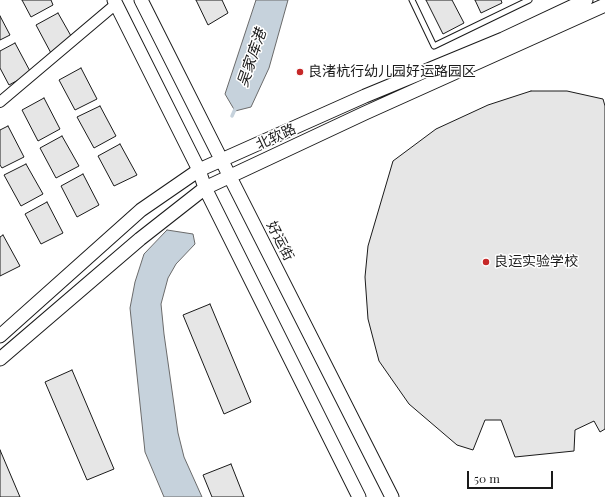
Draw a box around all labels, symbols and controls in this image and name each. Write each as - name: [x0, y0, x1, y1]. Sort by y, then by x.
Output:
- water label: 吴家库港: [234, 27, 270, 89]
- place label: 良渚杭行幼儿园好运路园区: [308, 64, 476, 80]
- marker: 良渚杭行幼儿园好运路园区: [295, 67, 305, 77]
- street label: 北软路: [253, 121, 299, 153]
- street label: 好运街: [263, 218, 297, 264]
- place label: 良运实验学校: [494, 254, 578, 270]
- marker: 良运实验学校: [481, 257, 491, 267]
- scale bar: [469, 463, 555, 489]
- text: 50 m: [474, 470, 500, 486]

